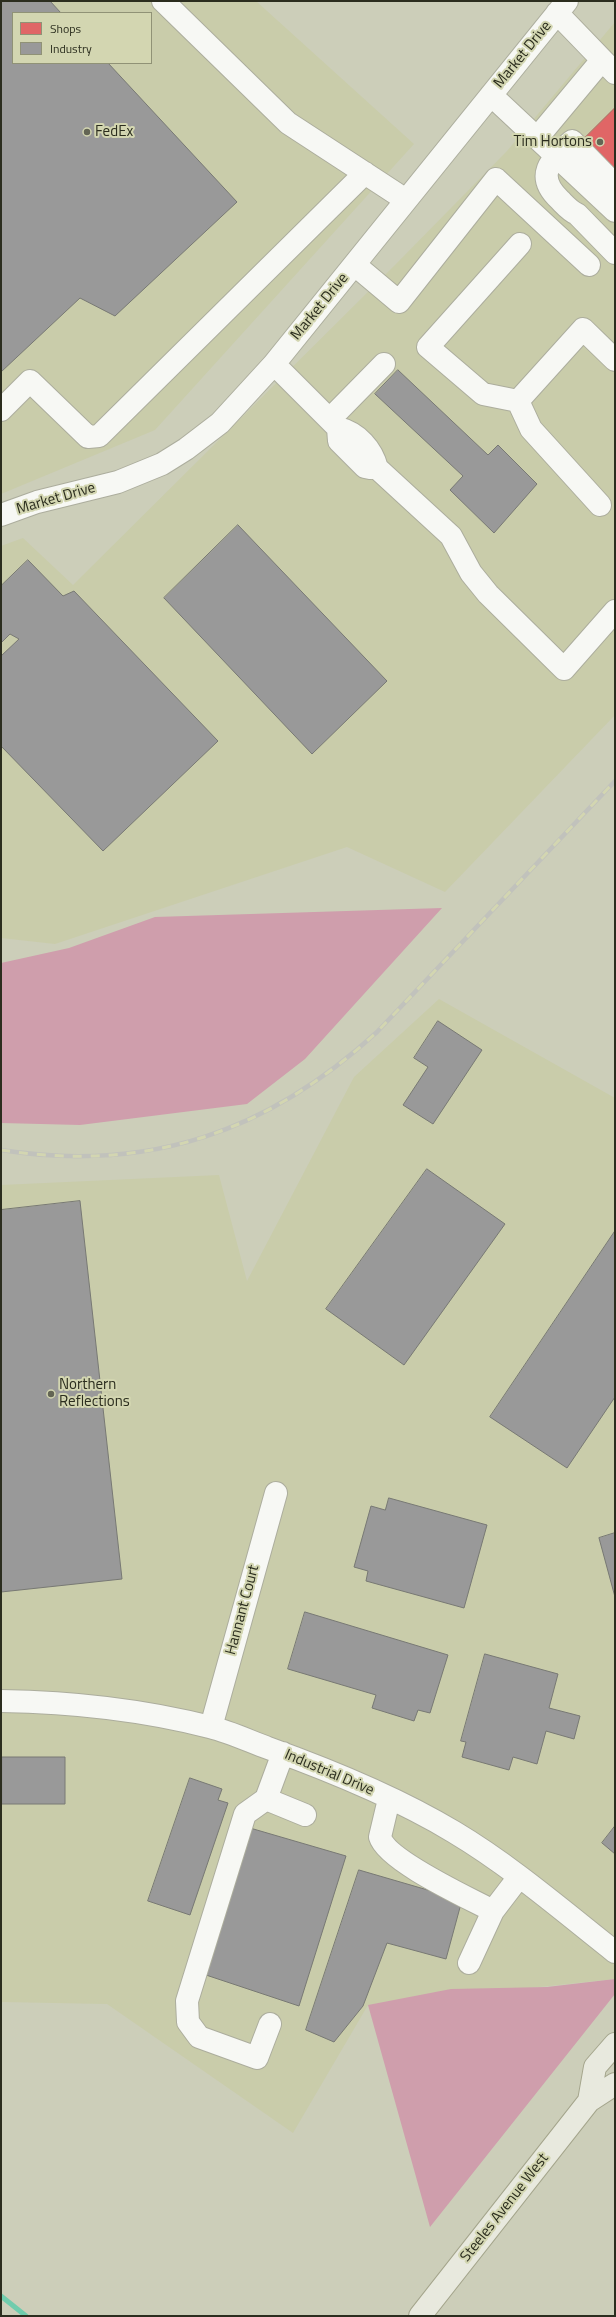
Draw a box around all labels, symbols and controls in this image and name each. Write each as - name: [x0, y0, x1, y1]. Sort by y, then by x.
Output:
- legend: [12, 12, 152, 64]
- street label: Market Drive: [490, 18, 556, 92]
- text: Shops: [50, 19, 81, 38]
- text: Industry: [50, 39, 92, 58]
- place label: FedEx: [95, 123, 133, 141]
- marker: FedEx: [82, 127, 92, 137]
- place label: Tim Hortons: [514, 133, 592, 151]
- marker: Tim Hortons: [595, 137, 605, 147]
- street label: Market Drive: [287, 270, 353, 344]
- street label: Market Drive: [14, 479, 98, 519]
- place label: Northern Reflections: [59, 1376, 130, 1411]
- marker: Northern Reflections: [46, 1389, 56, 1399]
- street label: Hannant Court: [222, 1563, 264, 1657]
- street label: Industrial Drive: [282, 1746, 376, 1800]
- street label: Steeles Avenue West: [457, 2150, 553, 2266]

